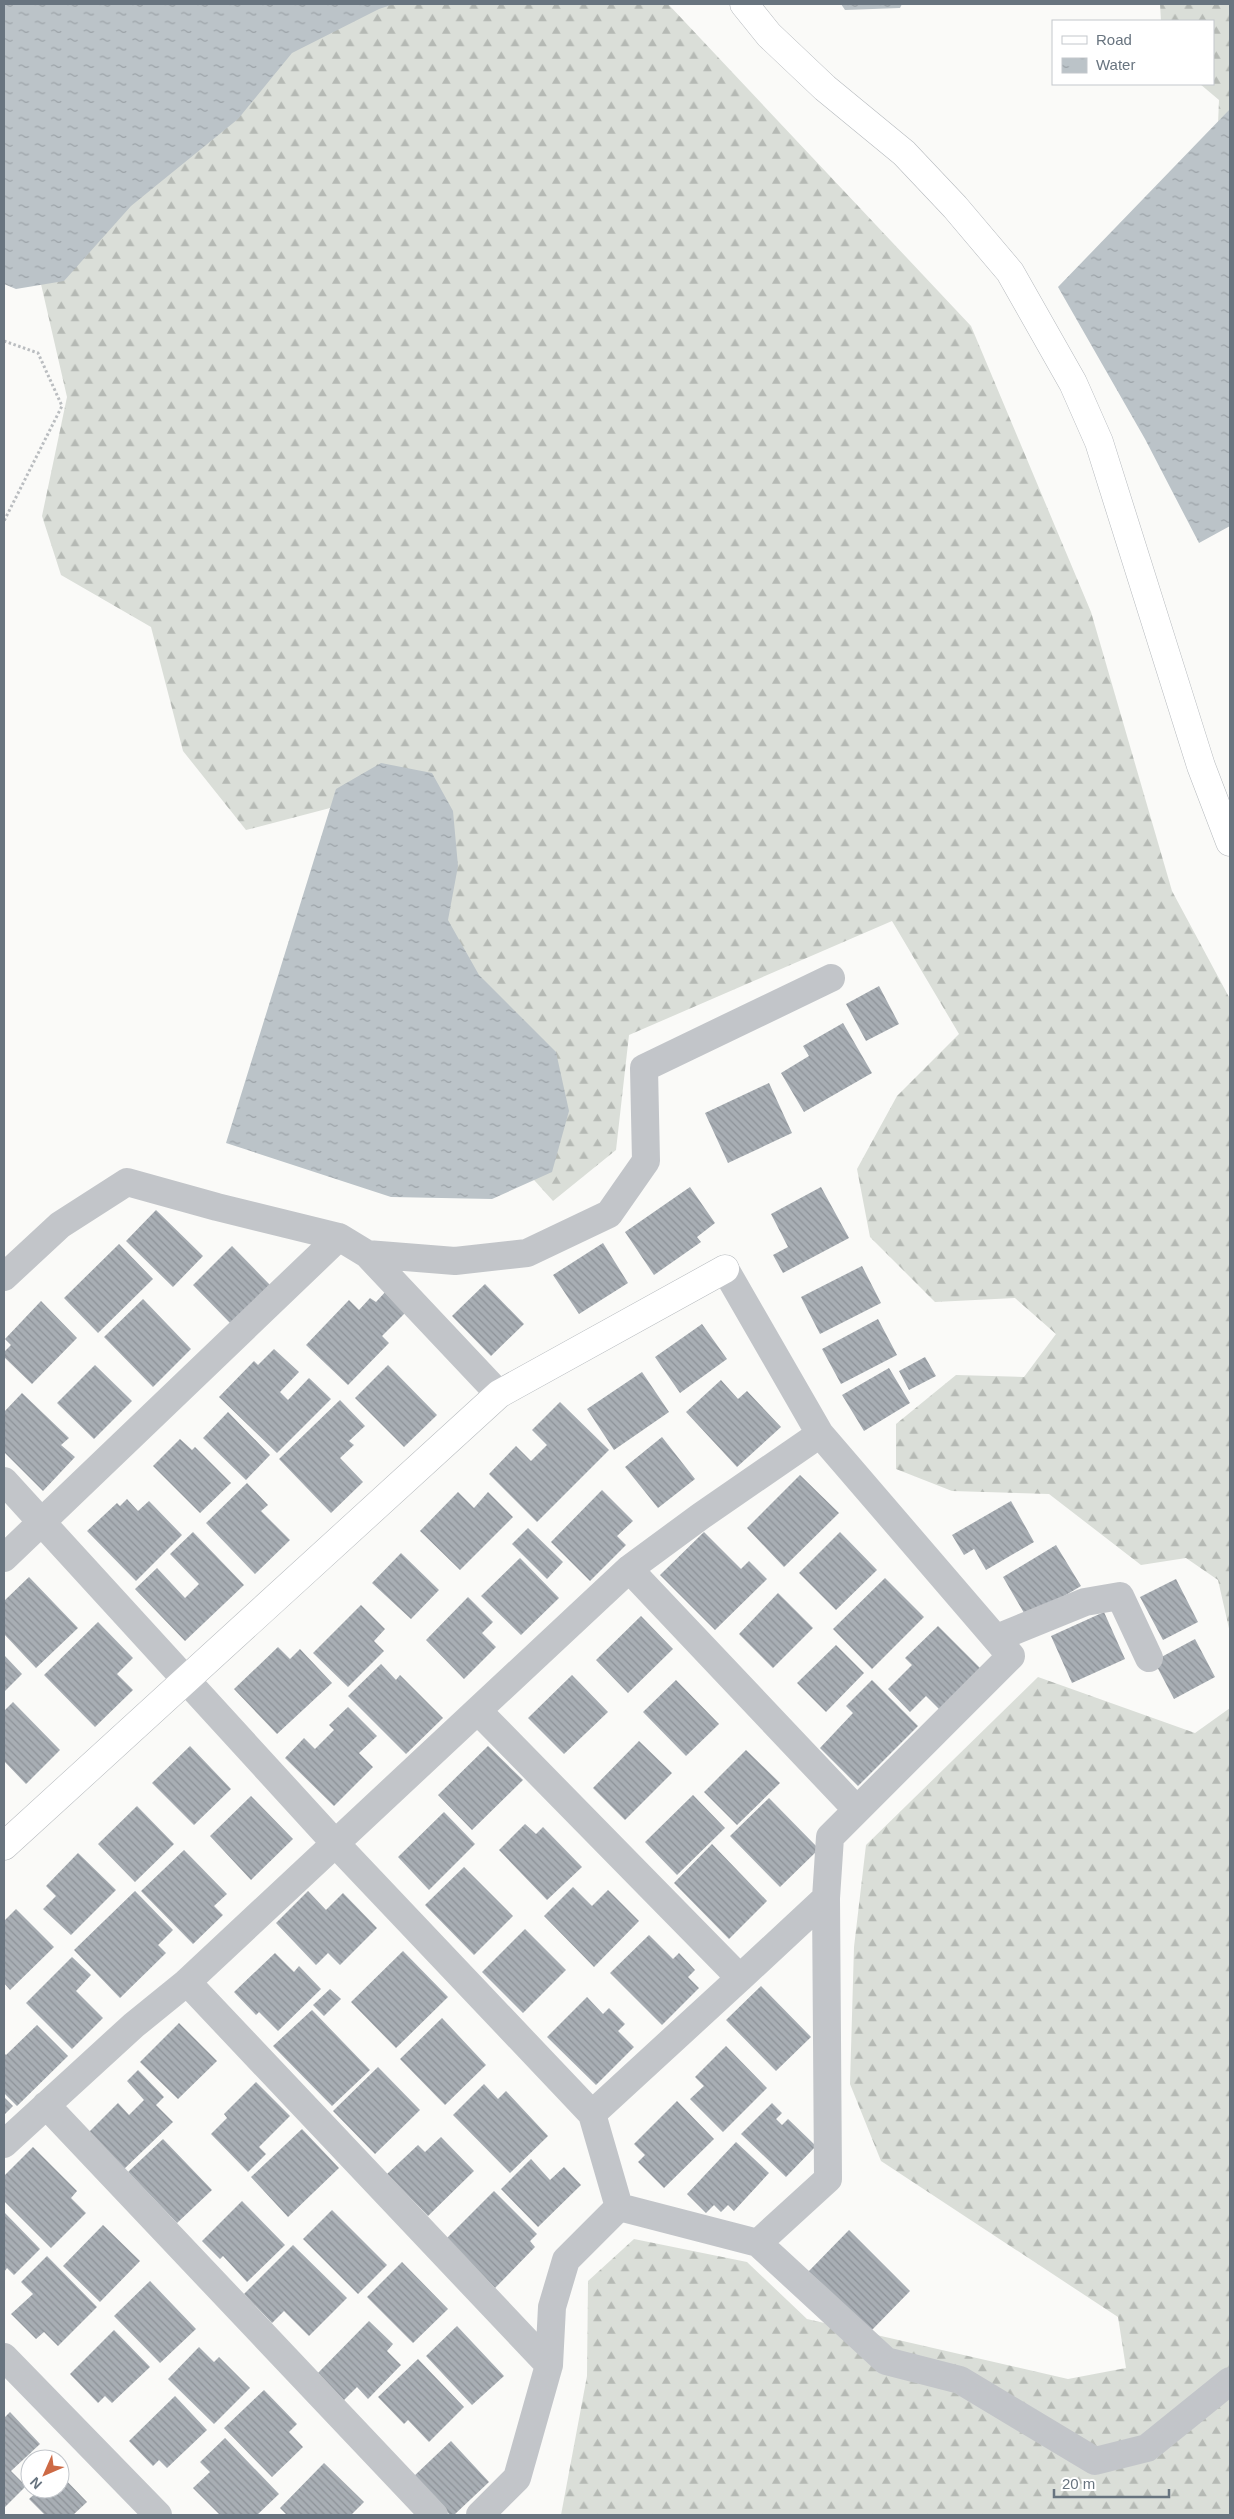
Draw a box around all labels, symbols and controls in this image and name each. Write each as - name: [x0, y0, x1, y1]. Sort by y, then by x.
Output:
- legend: [1052, 20, 1214, 85]
- text: Road: [1096, 31, 1132, 48]
- text: Water: [1096, 56, 1135, 73]
- north arrow: [20, 2449, 70, 2499]
- scale bar: [1054, 2466, 1169, 2498]
- text: N: [27, 2474, 45, 2492]
- text: 20 m: [1062, 2475, 1095, 2492]

